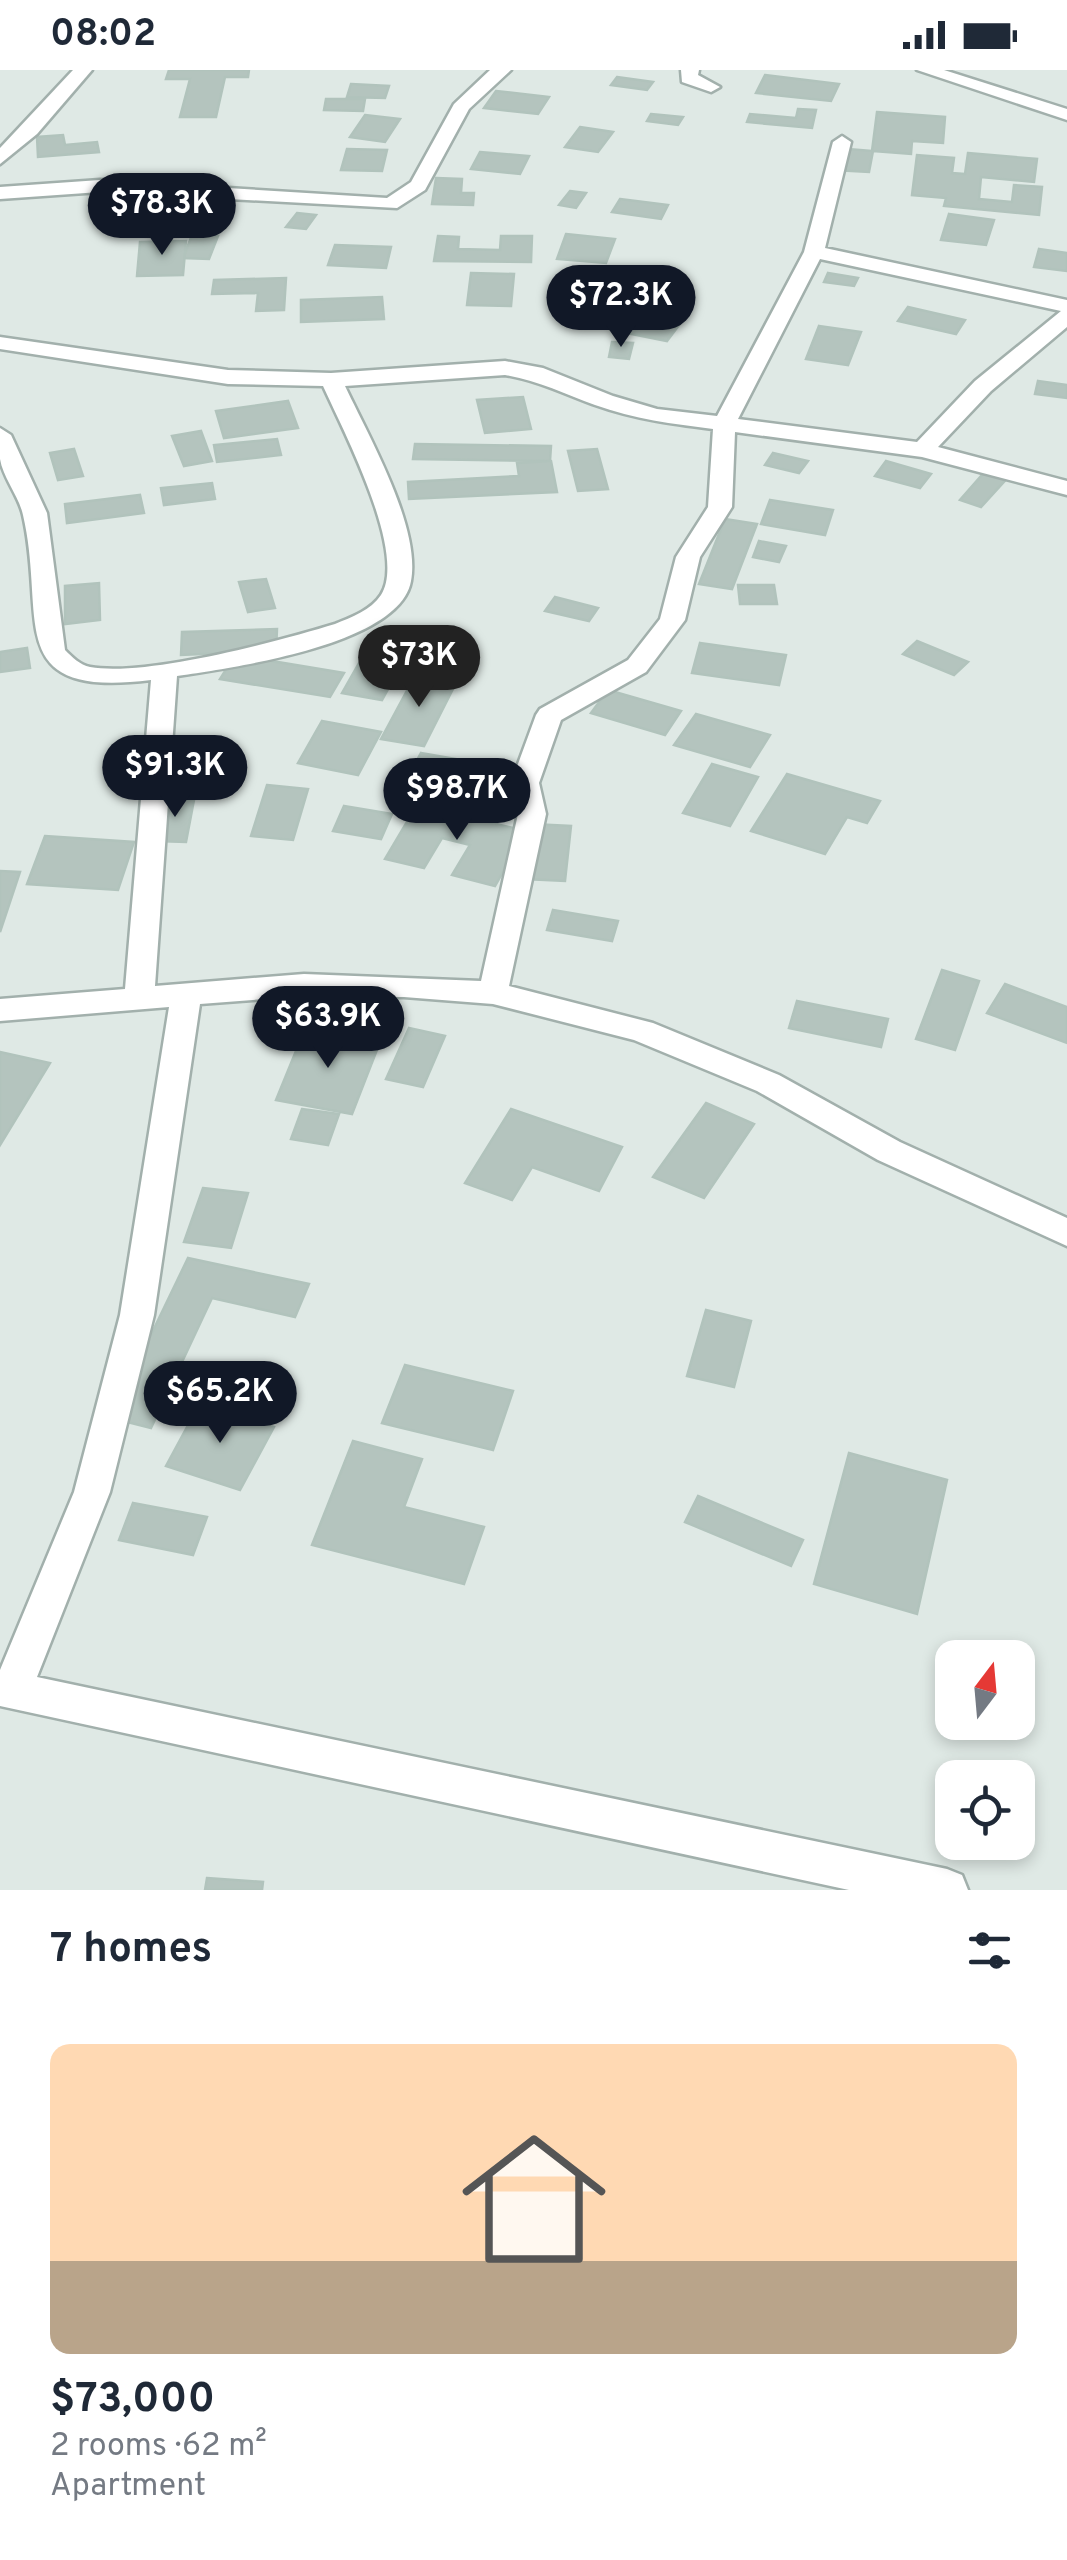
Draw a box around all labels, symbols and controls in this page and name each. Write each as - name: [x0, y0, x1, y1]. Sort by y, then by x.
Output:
- text: 08:02: [50, 11, 156, 60]
- pin: $78.3K: [81, 173, 243, 258]
- text: $78.3K: [110, 185, 214, 225]
- pin: $72.3K: [540, 265, 702, 350]
- text: $72.3K: [568, 277, 674, 317]
- pin: $73K: [360, 625, 478, 710]
- text: $73K: [380, 637, 458, 677]
- pin: $91.3K: [94, 735, 256, 820]
- text: $91.3K: [124, 747, 226, 787]
- pin: $98.7K: [376, 758, 538, 843]
- text: $98.7K: [405, 770, 509, 810]
- pin: $63.9K: [247, 986, 409, 1071]
- text: $63.9K: [274, 998, 382, 1038]
- pin: $65.2K: [139, 1361, 301, 1446]
- text: $65.2K: [166, 1373, 274, 1413]
- north arrow: [935, 1640, 1035, 1740]
- map controls: [935, 1640, 1035, 1860]
- button: locate: [935, 1760, 1035, 1860]
- icon: filters: [962, 1923, 1017, 1978]
- text: 7 homes: [50, 1924, 212, 1977]
- icon: home: [444, 2109, 624, 2289]
- text: $73,000: [50, 2374, 215, 2427]
- text: 2 rooms · 62 m²: [50, 2427, 267, 2467]
- text: Apartment: [50, 2467, 206, 2507]

